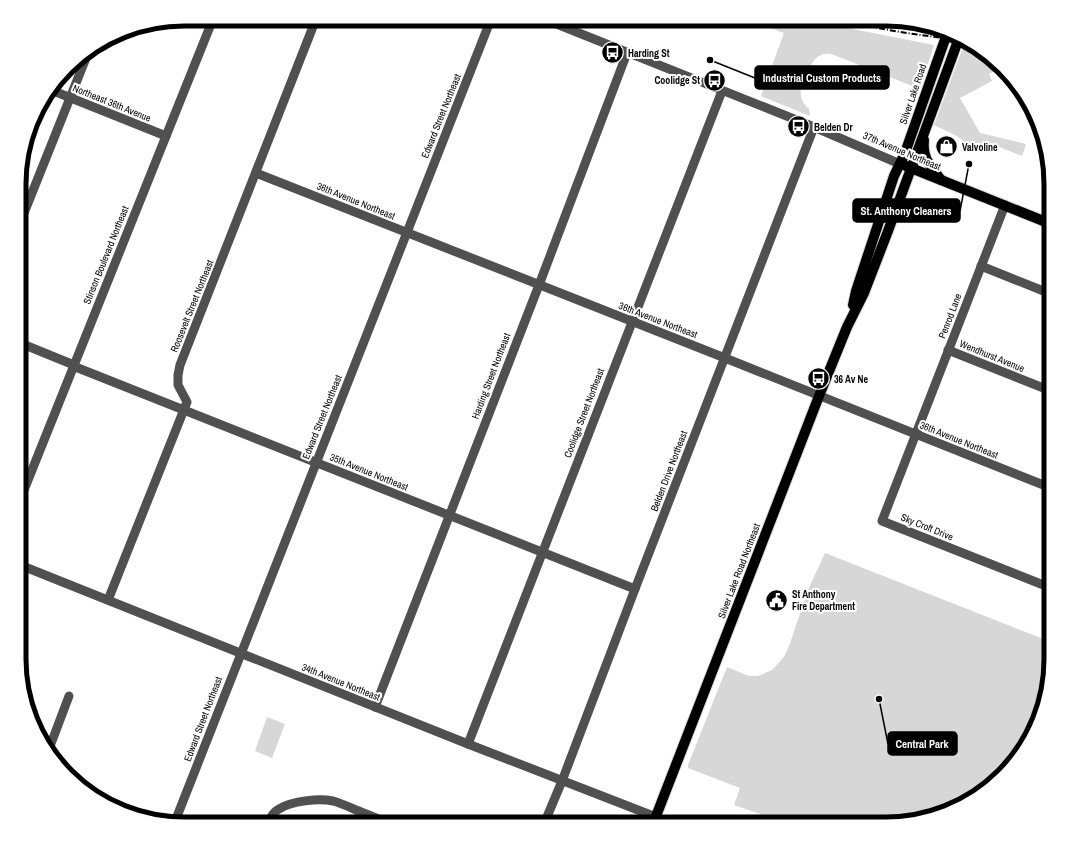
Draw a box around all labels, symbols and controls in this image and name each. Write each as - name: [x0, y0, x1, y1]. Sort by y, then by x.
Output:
- bus stop icon: Harding St: [600, 40, 626, 66]
- place label: Harding St: [628, 47, 670, 60]
- street label: Silver Lake Road: [897, 62, 929, 126]
- callout: Industrial Custom Products: [755, 66, 889, 89]
- bus stop icon: Coolidge St: [702, 67, 728, 93]
- street label: Edward Street Northeast: [418, 71, 464, 160]
- text: Industrial Custom Products: [763, 71, 881, 85]
- place label: Coolidge St: [654, 74, 700, 87]
- street label: Northeast 36th Avenue: [71, 81, 153, 125]
- bus stop icon: Belden Dr: [786, 114, 812, 140]
- place label: Belden Dr: [814, 121, 854, 134]
- street label: 37th Avenue Northeast: [861, 129, 944, 174]
- shop icon: Valvoline: [934, 134, 960, 160]
- place label: Valvoline: [962, 141, 998, 154]
- street label: 36th Avenue Northeast: [315, 179, 398, 223]
- callout: St. Anthony Cleaners: [853, 199, 960, 222]
- street label: Stinson Boulevard Northeast: [80, 203, 132, 306]
- text: St. Anthony Cleaners: [861, 204, 951, 218]
- street label: Roosevelt Street Northeast: [168, 257, 217, 354]
- street label: Penrod Lane: [936, 291, 965, 340]
- street label: 36th Avenue Northeast: [617, 299, 700, 341]
- street label: Harding Street Northeast: [469, 330, 514, 421]
- street label: Wendhurst Avenue: [958, 337, 1027, 375]
- street label: Coolidge Street Northeast: [561, 366, 607, 460]
- bus stop icon: 36 Av Ne: [806, 366, 832, 392]
- street label: Edward Street Northeast: [299, 372, 345, 461]
- place label: 36 Av Ne: [834, 373, 868, 386]
- street label: 36th Avenue Northeast: [918, 418, 1001, 462]
- street label: Belden Drive Northeast: [648, 428, 691, 513]
- street label: 35th Avenue Northeast: [328, 450, 411, 494]
- street label: Sky Croft Drive: [899, 511, 956, 544]
- street label: Silver Lake Road Northeast: [715, 521, 763, 620]
- public building icon: St Anthony Fire Department: [764, 587, 790, 613]
- place label: St Anthony Fire Department: [792, 588, 855, 613]
- street label: 34th Avenue Northeast: [300, 660, 383, 704]
- street label: Edward Street Northeast: [181, 674, 225, 763]
- callout: Central Park: [888, 732, 957, 755]
- text: Central Park: [895, 737, 950, 751]

